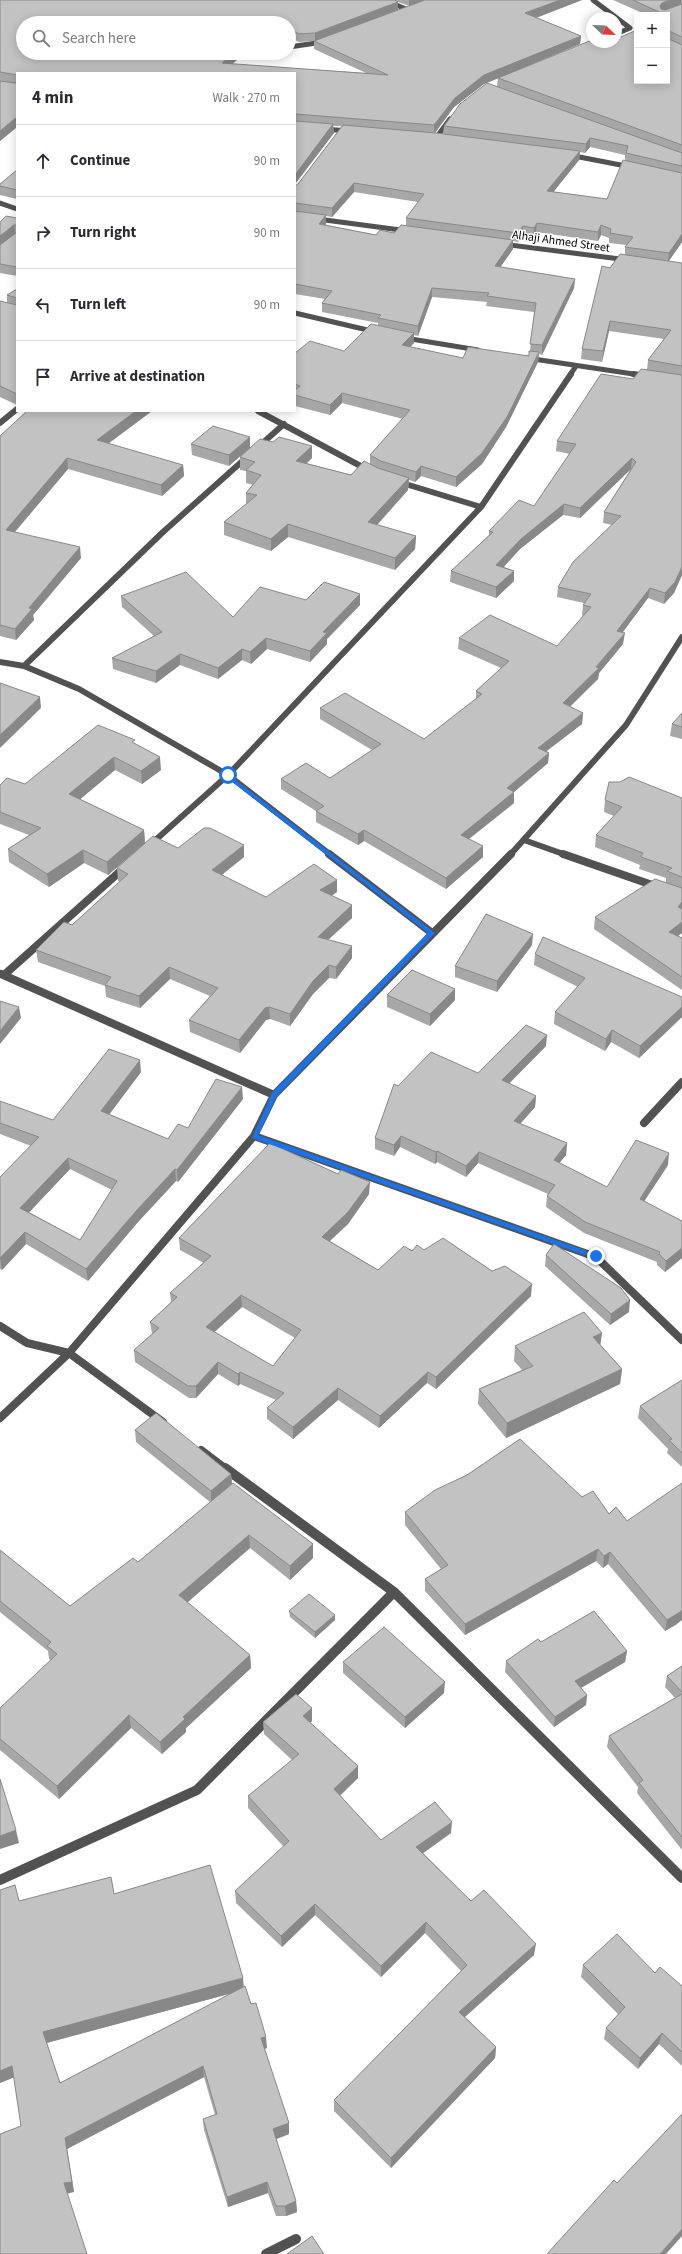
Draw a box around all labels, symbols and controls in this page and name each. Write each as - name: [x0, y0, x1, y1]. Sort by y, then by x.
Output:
- north arrow: [586, 12, 622, 48]
- map controls: [634, 12, 670, 84]
- button: +: [634, 12, 670, 48]
- search box: [16, 16, 296, 60]
- icon: search: [30, 27, 52, 49]
- text: Search here: [62, 28, 136, 49]
- button: −: [634, 48, 670, 84]
- text: 4 min: [32, 86, 73, 110]
- text: Walk · 270 m: [212, 89, 280, 107]
- icon: ahead: [32, 150, 54, 172]
- text: Continue: [70, 150, 130, 171]
- text: 90 m: [254, 152, 280, 170]
- icon: right: [32, 222, 54, 244]
- text: Turn right: [70, 222, 136, 243]
- text: 90 m: [254, 224, 280, 242]
- street label: Alhaji Ahmed Street: [511, 226, 611, 257]
- icon: left: [32, 294, 54, 316]
- text: Turn left: [70, 294, 126, 315]
- text: 90 m: [254, 296, 280, 314]
- icon: arrive: [32, 366, 54, 388]
- text: Arrive at destination: [70, 366, 205, 387]
- route start: [219, 766, 237, 784]
- route end: [587, 1247, 605, 1265]

